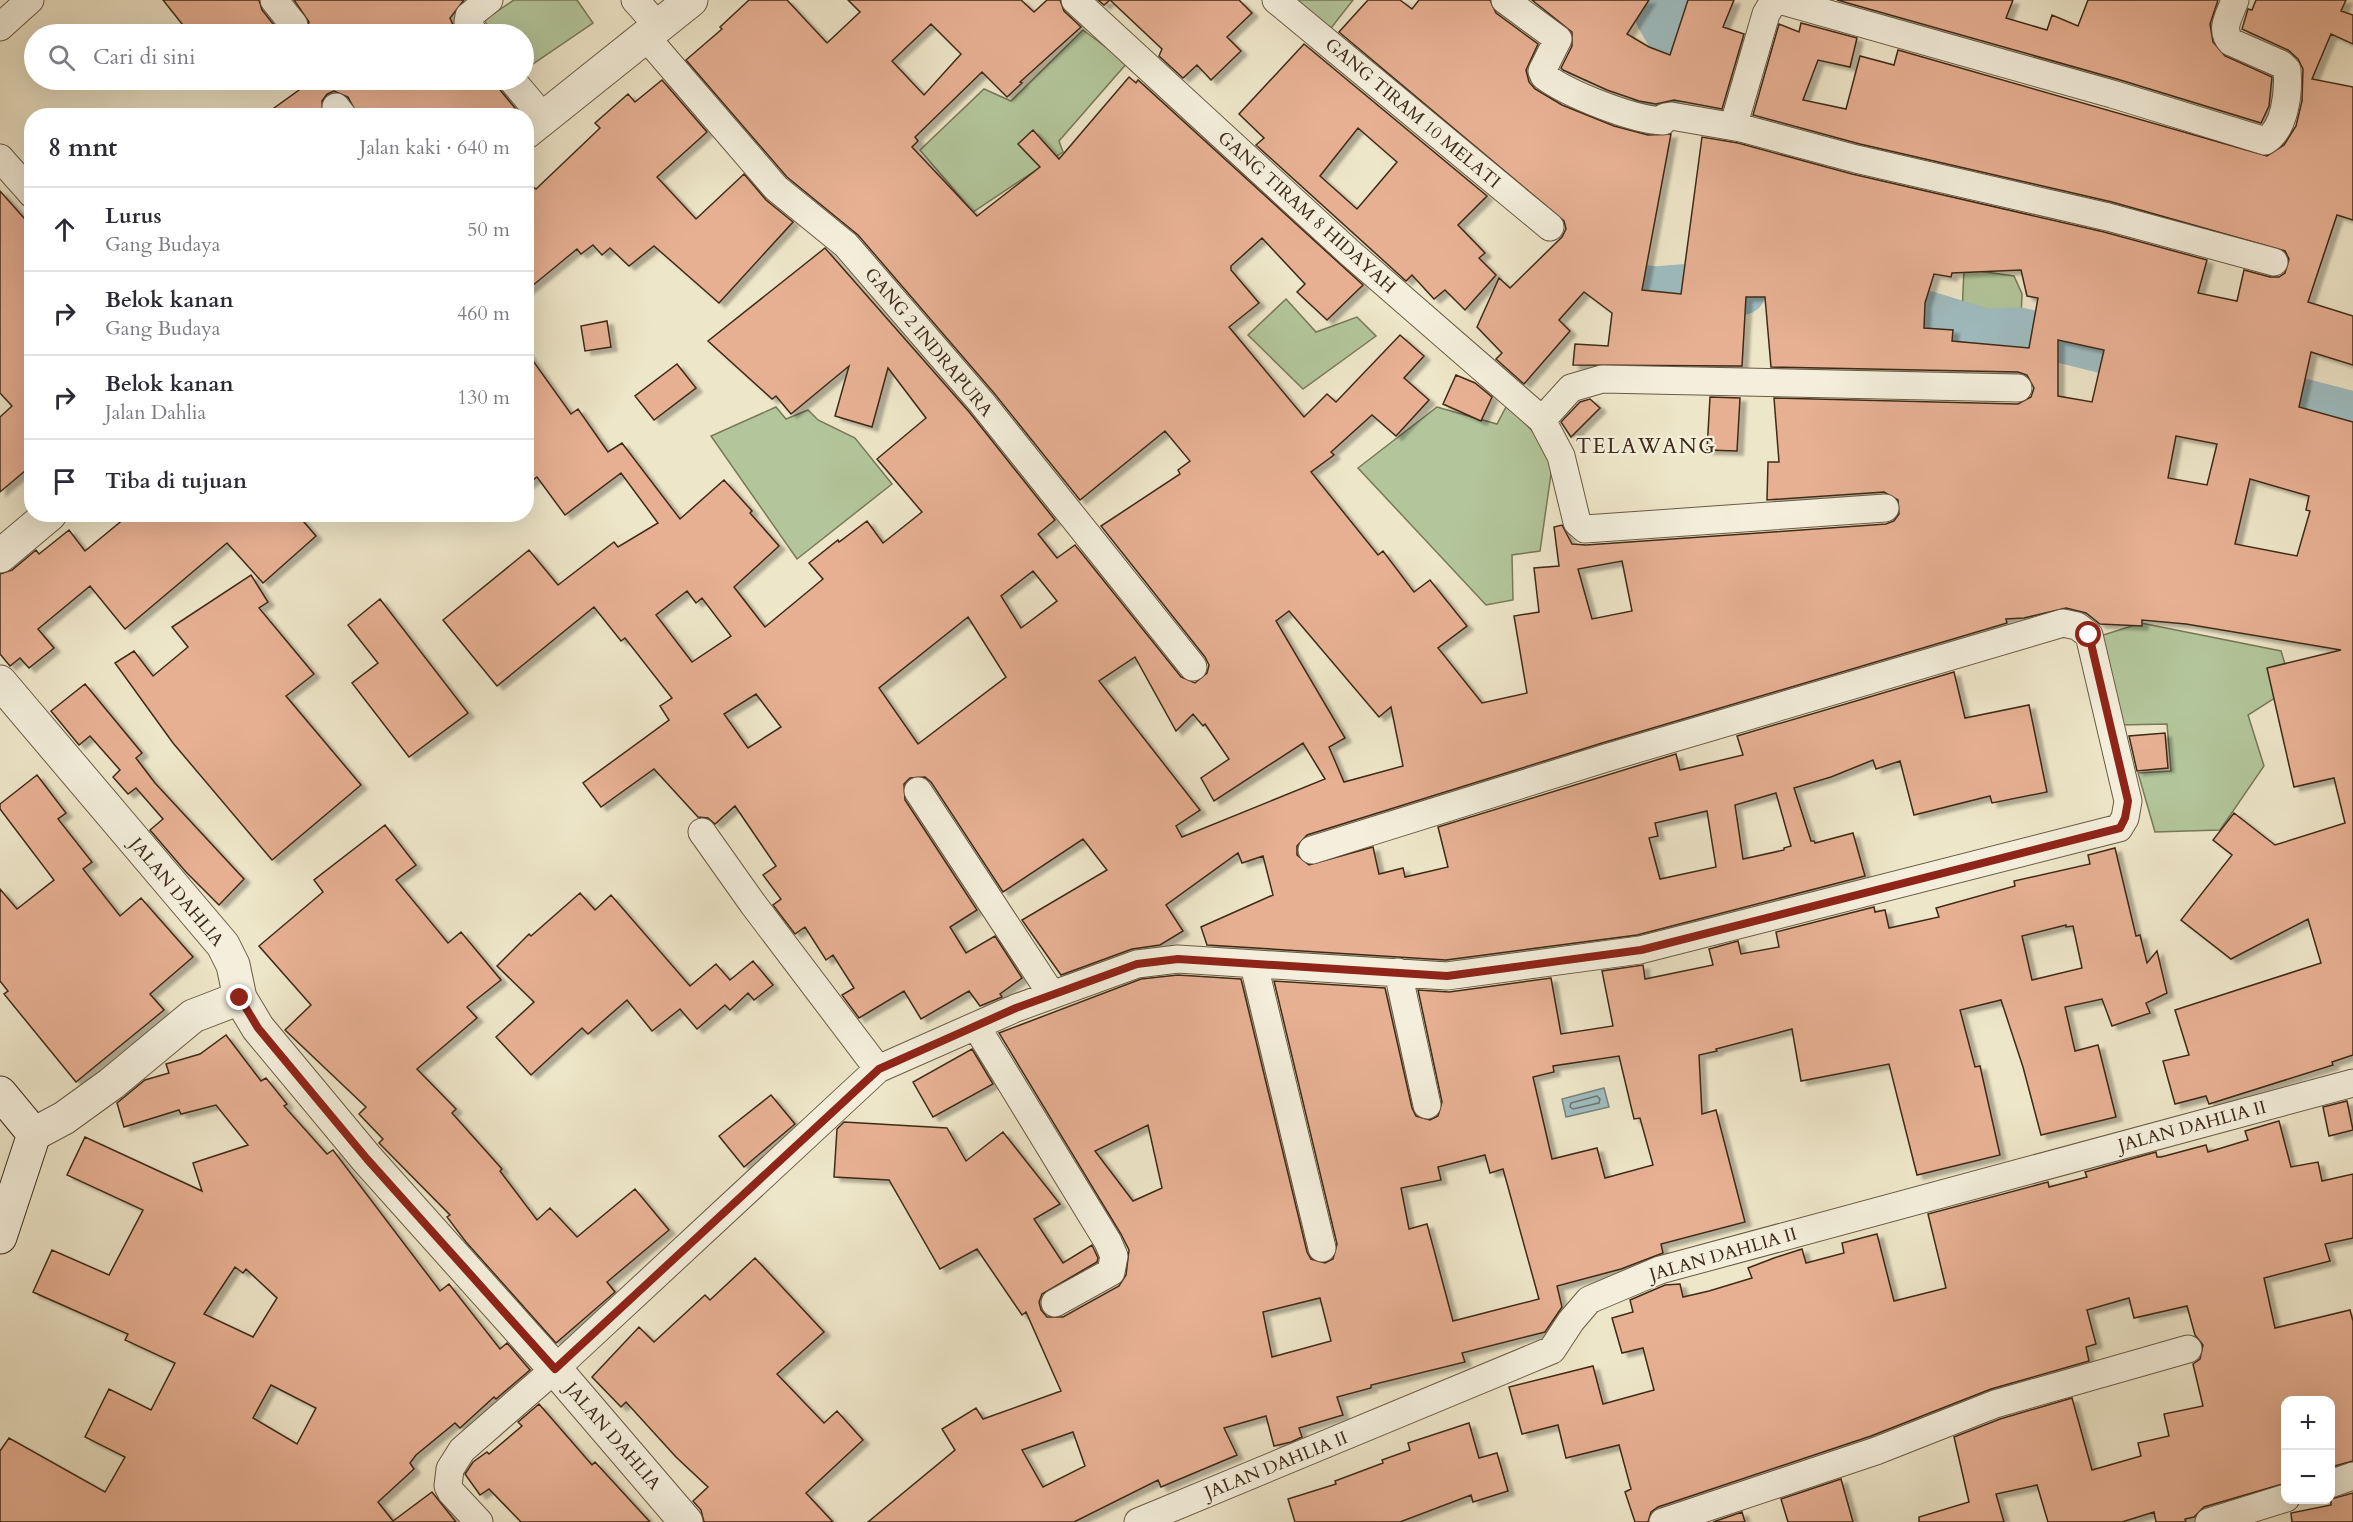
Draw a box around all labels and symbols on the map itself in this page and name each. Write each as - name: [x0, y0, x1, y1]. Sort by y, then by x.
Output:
- street label: GANG TIRAM 10 MELATI: [1320, 32, 1506, 194]
- street label: GANG TIRAM 8 HIDAYAH: [1212, 126, 1401, 299]
- street label: GANG 2 INDRAPURA: [859, 262, 999, 422]
- district label: TELAWANG: [1576, 432, 1716, 461]
- route start: [2075, 621, 2101, 647]
- street label: JALAN DAHLIA: [122, 830, 230, 952]
- route end: [226, 984, 252, 1010]
- street label: JALAN DAHLIA II: [2112, 1095, 2269, 1159]
- street label: JALAN DAHLIA II: [1644, 1221, 1800, 1288]
- street label: JALAN DAHLIA: [557, 1375, 666, 1496]
- street label: JALAN DAHLIA II: [1198, 1425, 1351, 1507]

